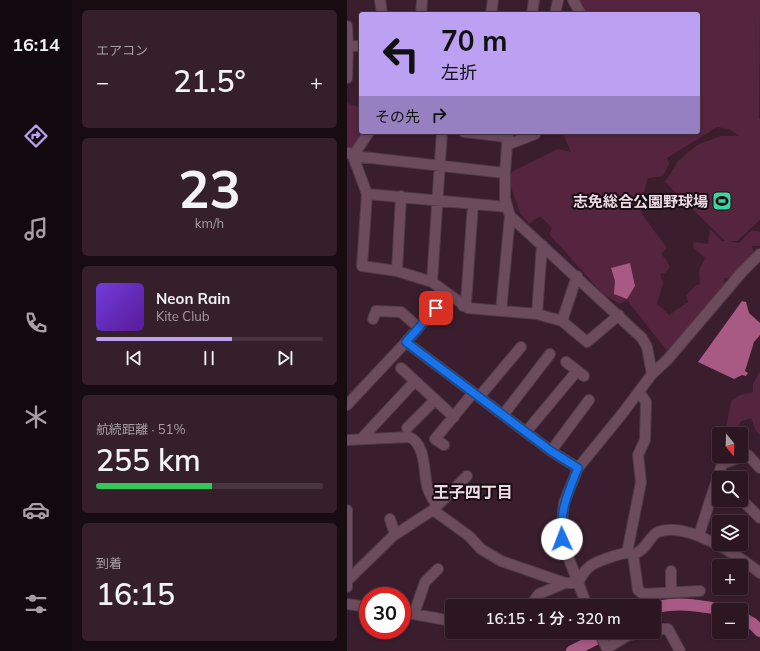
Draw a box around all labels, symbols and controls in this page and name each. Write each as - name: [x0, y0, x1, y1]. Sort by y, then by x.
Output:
- text: 70 m: [441, 23, 507, 58]
- icon: left: [375, 28, 427, 80]
- text: 16:14: [12, 33, 60, 56]
- text: エアコン: [96, 42, 148, 58]
- text: 左折: [441, 61, 477, 84]
- text: 21.5°: [173, 62, 246, 100]
- text: −: [96, 68, 109, 96]
- text: +: [310, 68, 323, 96]
- icon: right: [428, 104, 450, 126]
- text: その先: [375, 107, 420, 126]
- icon: directions: [22, 122, 50, 150]
- text: 23: [178, 156, 241, 221]
- sports icon: 志免総合公園野球場: [711, 190, 733, 212]
- place label: 志免総合公園野球場: [573, 192, 708, 211]
- icon: music: [22, 215, 50, 243]
- text: km/h: [195, 215, 224, 231]
- text: Neon Rain: [156, 289, 230, 308]
- pin: [419, 291, 453, 325]
- icon: arrive: [425, 297, 447, 319]
- text: Kite Club: [156, 308, 210, 324]
- icon: phone: [22, 309, 50, 337]
- icon: previous: [123, 347, 145, 369]
- icon: pause: [198, 347, 220, 369]
- icon: next: [274, 347, 296, 369]
- icon: climate: [22, 403, 50, 431]
- text: 航続距離 · 51%: [96, 421, 186, 437]
- north arrow: [712, 427, 748, 463]
- map controls: [712, 427, 748, 639]
- text: 255 km: [96, 441, 201, 479]
- button: search: [712, 471, 748, 507]
- district label: 王子四丁目: [433, 482, 513, 502]
- icon: car: [22, 496, 50, 524]
- button: layers: [712, 515, 748, 551]
- position arrow: [541, 518, 583, 560]
- text: 到着: [96, 555, 122, 571]
- button: +: [712, 559, 748, 595]
- text: 16:15: [96, 575, 175, 613]
- speed limit sign: 30: [359, 587, 411, 639]
- icon: filters: [22, 590, 50, 618]
- button: −: [712, 603, 748, 639]
- text: 16:15 · 1 分 · 320 m: [485, 609, 621, 628]

